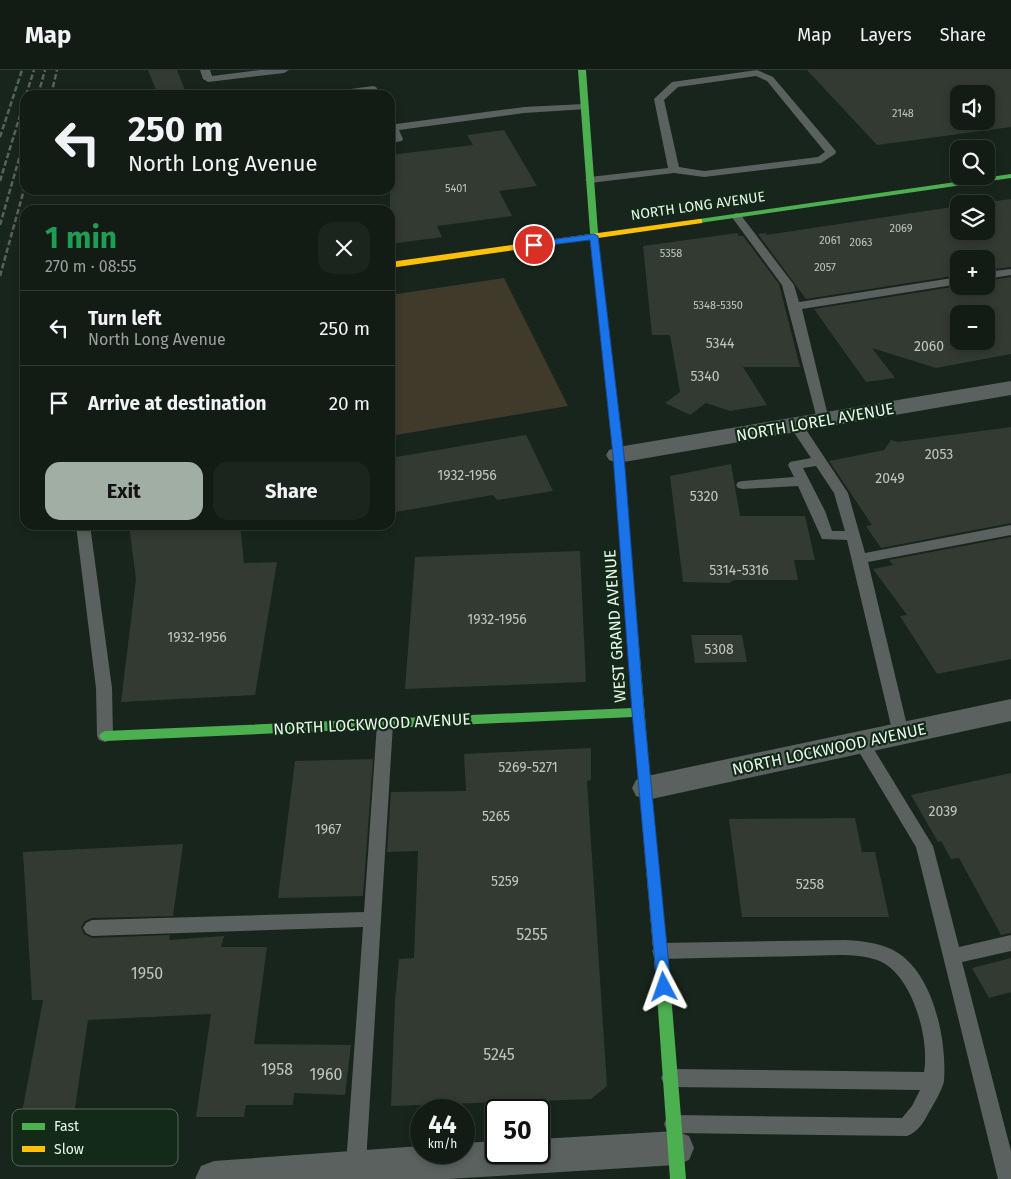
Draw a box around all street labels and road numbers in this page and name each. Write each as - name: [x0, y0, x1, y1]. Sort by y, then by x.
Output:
- street label: NORTH LONG AVENUE: [630, 188, 766, 224]
- street label: NORTH LOREL AVENUE: [735, 399, 895, 445]
- street label: WEST GRAND AVENUE: [600, 549, 630, 703]
- street label: NORTH LOCKWOOD AVENUE: [273, 709, 471, 739]
- street label: NORTH LOCKWOOD AVENUE: [730, 719, 928, 779]

